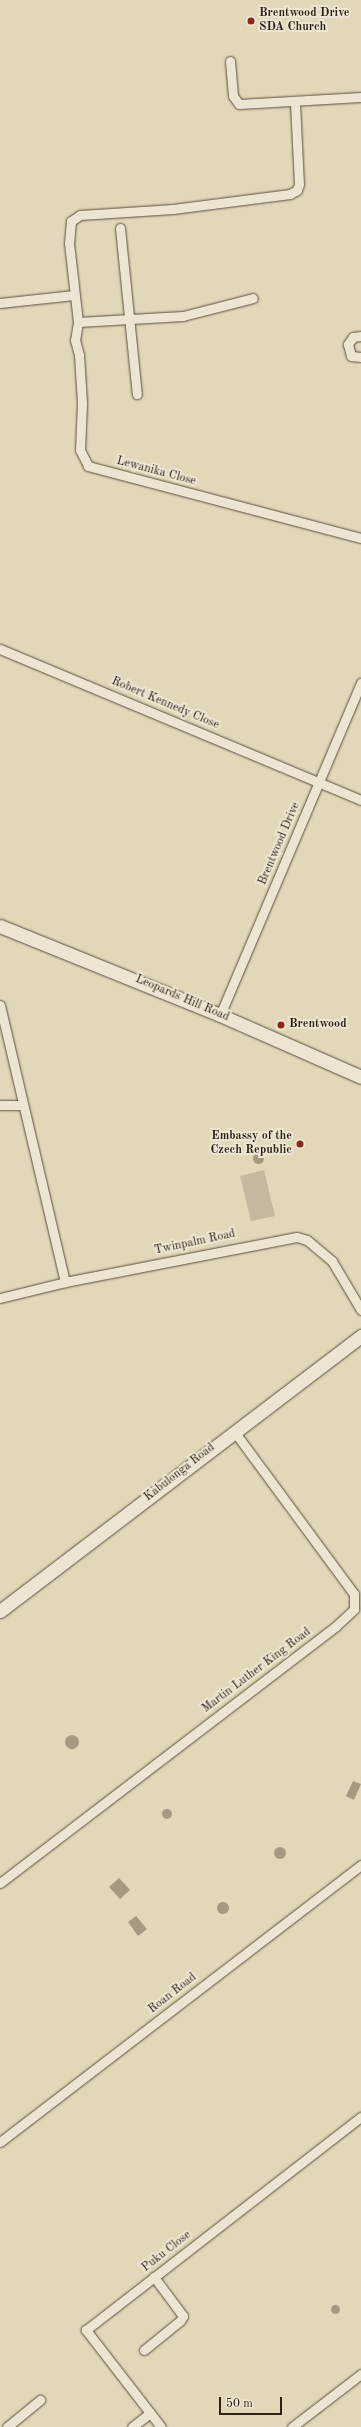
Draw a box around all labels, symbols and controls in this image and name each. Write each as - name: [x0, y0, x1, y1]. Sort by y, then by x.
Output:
- place label: Brentwood Drive SDA Church: [259, 7, 350, 35]
- marker: Brentwood Drive SDA Church: [246, 16, 256, 26]
- street label: Lewanika Close: [115, 454, 197, 490]
- street label: Robert Kennedy Close: [109, 675, 221, 733]
- street label: Brentwood Drive: [256, 800, 304, 888]
- street label: Leopards Hill Road: [133, 973, 231, 1025]
- place label: Brentwood: [289, 1018, 347, 1032]
- marker: Brentwood: [276, 1020, 286, 1030]
- place label: Embassy of the Czech Republic: [210, 1130, 292, 1158]
- marker: Embassy of the Czech Republic: [295, 1139, 305, 1149]
- street label: Twinpalm Road: [153, 1227, 237, 1259]
- street label: Kabulonga Road: [142, 1441, 218, 1505]
- street label: Martin Luther King Road: [200, 1625, 314, 1717]
- street label: Roan Road: [146, 1971, 200, 2017]
- street label: Puku Close: [140, 2228, 194, 2276]
- scale bar: [221, 2389, 284, 2415]
- text: 50 m: [226, 2398, 253, 2410]

